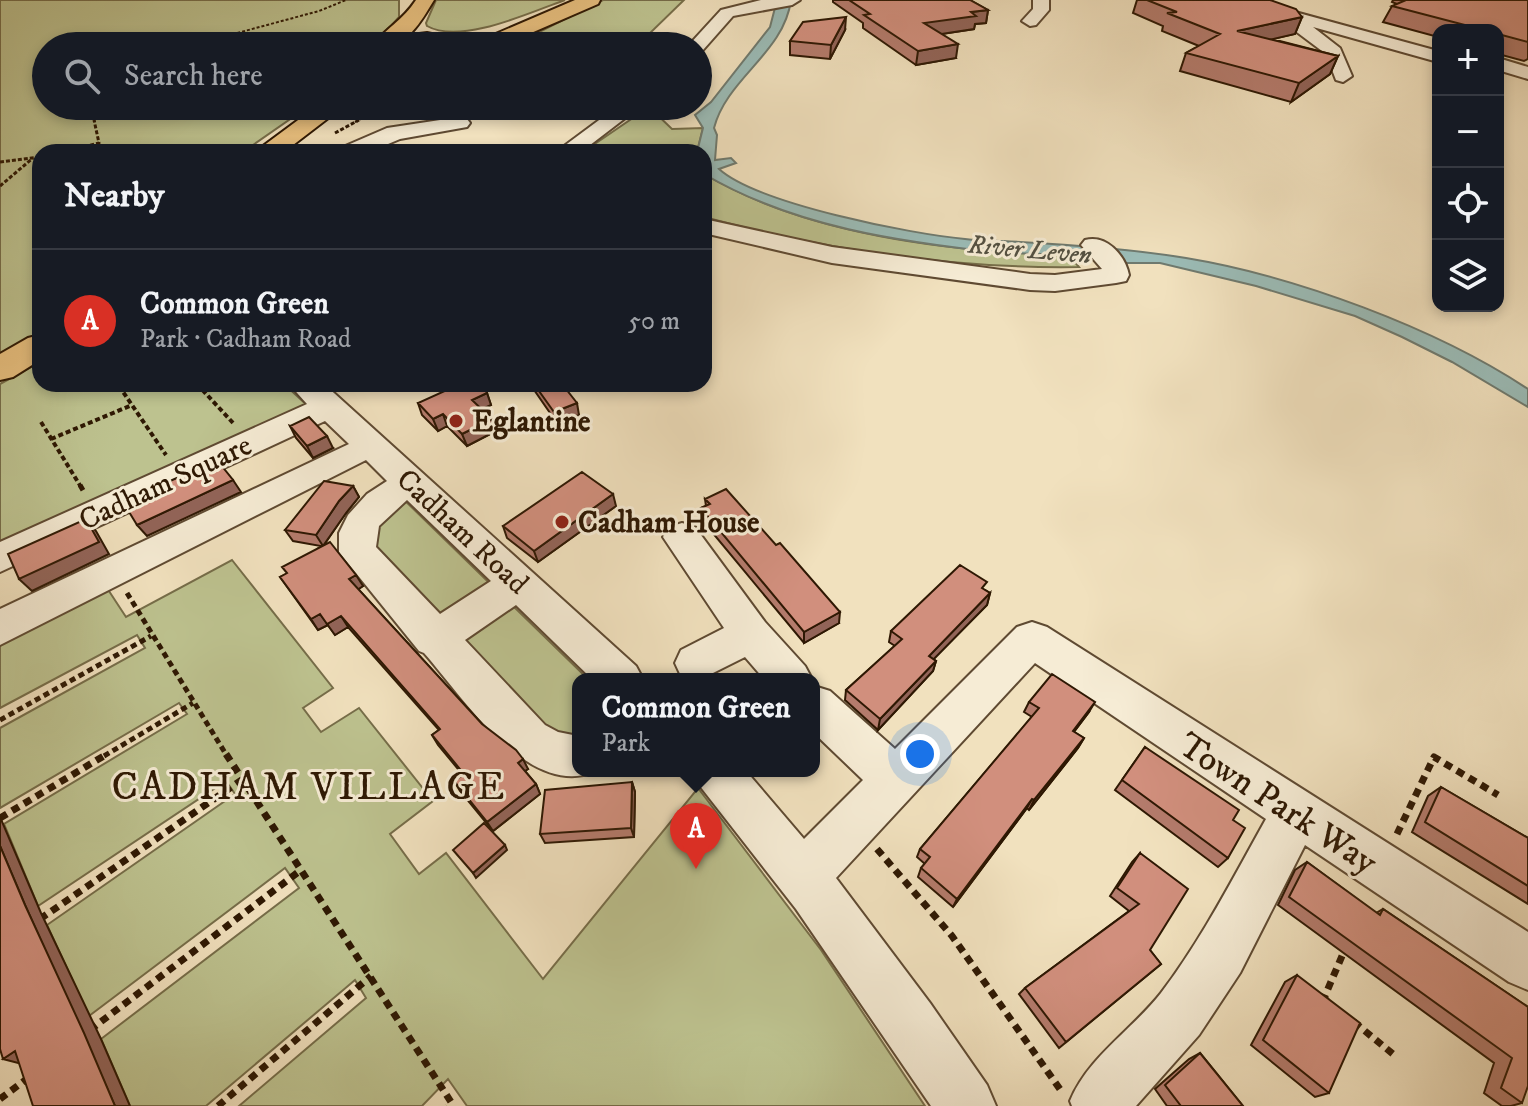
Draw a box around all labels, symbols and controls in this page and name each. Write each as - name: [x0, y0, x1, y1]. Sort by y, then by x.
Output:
- map controls: [1432, 24, 1504, 312]
- button: +: [1432, 24, 1504, 96]
- search box: [32, 32, 712, 120]
- icon: search: [60, 54, 104, 98]
- text: Search here: [124, 58, 263, 95]
- button: −: [1432, 96, 1504, 168]
- button: locate: [1432, 168, 1504, 240]
- text: Nearby: [64, 175, 165, 217]
- water label: River Leven: [966, 229, 1093, 272]
- button: layers: [1432, 240, 1504, 312]
- text: Common Green: [140, 286, 329, 323]
- text: A: [82, 305, 98, 338]
- text: 50 m: [628, 305, 680, 338]
- text: Park · Cadham Road: [140, 323, 351, 356]
- place label: Eglantine: [472, 404, 591, 441]
- marker: Eglantine: [447, 412, 465, 430]
- street label: Cadham Square: [73, 427, 258, 540]
- street label: Cadham Road: [388, 462, 536, 603]
- place label: Cadham House: [578, 505, 760, 542]
- marker: Cadham House: [553, 513, 571, 531]
- popup: [572, 673, 820, 777]
- text: Common Green: [602, 690, 790, 727]
- street label: Town Park Way: [1170, 723, 1386, 886]
- text: Park: [602, 727, 650, 760]
- your location: [900, 734, 940, 774]
- district label: CADHAM VILLAGE: [111, 763, 507, 813]
- pin: A: [670, 803, 722, 869]

